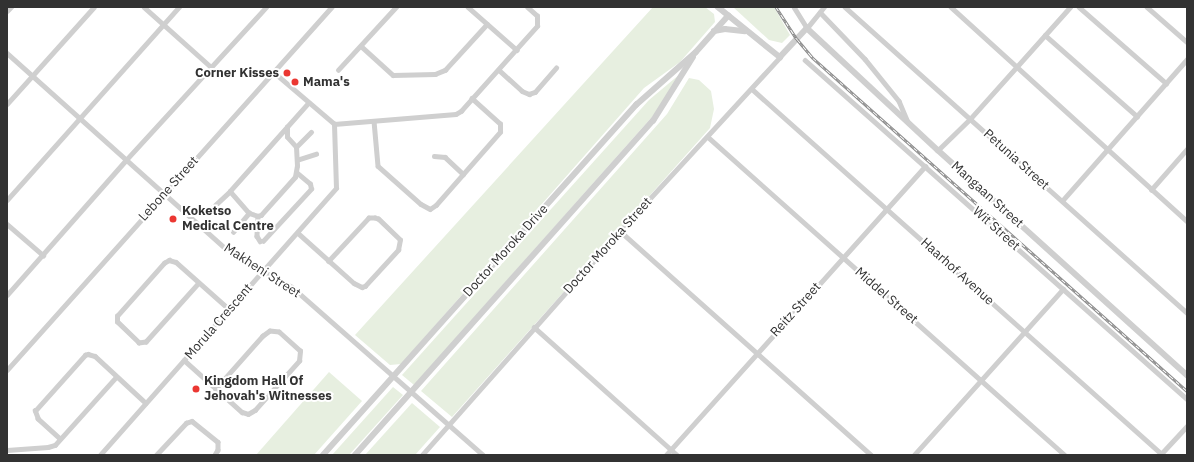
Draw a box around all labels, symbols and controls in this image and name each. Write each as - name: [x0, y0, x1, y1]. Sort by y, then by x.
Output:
- place label: Corner Kisses: [195, 65, 279, 81]
- marker: Corner Kisses: [282, 68, 292, 78]
- place label: Mama's: [303, 74, 350, 90]
- marker: Mama's: [290, 77, 300, 87]
- street label: Petunia Street: [980, 126, 1052, 194]
- street label: Lebone Street: [136, 153, 202, 225]
- street label: Mangaan Street: [948, 159, 1026, 231]
- street label: Doctor Moroka Street: [561, 195, 655, 297]
- street label: Doctor Moroka Drive: [460, 202, 552, 300]
- place label: Koketso Medical Centre: [182, 204, 274, 235]
- street label: Wit Street: [969, 204, 1023, 254]
- marker: Koketso Medical Centre: [167, 213, 179, 225]
- street label: Haarhof Avenue: [917, 235, 997, 309]
- street label: Makheni Street: [221, 240, 303, 302]
- street label: Middel Street: [851, 264, 921, 328]
- street label: Reitz Street: [768, 280, 824, 340]
- street label: Morula Crescent: [182, 281, 256, 363]
- place label: Kingdom Hall Of Jehovah's Witnesses: [204, 374, 332, 405]
- marker: Kingdom Hall Of Jehovah's Witnesses: [191, 384, 201, 394]

